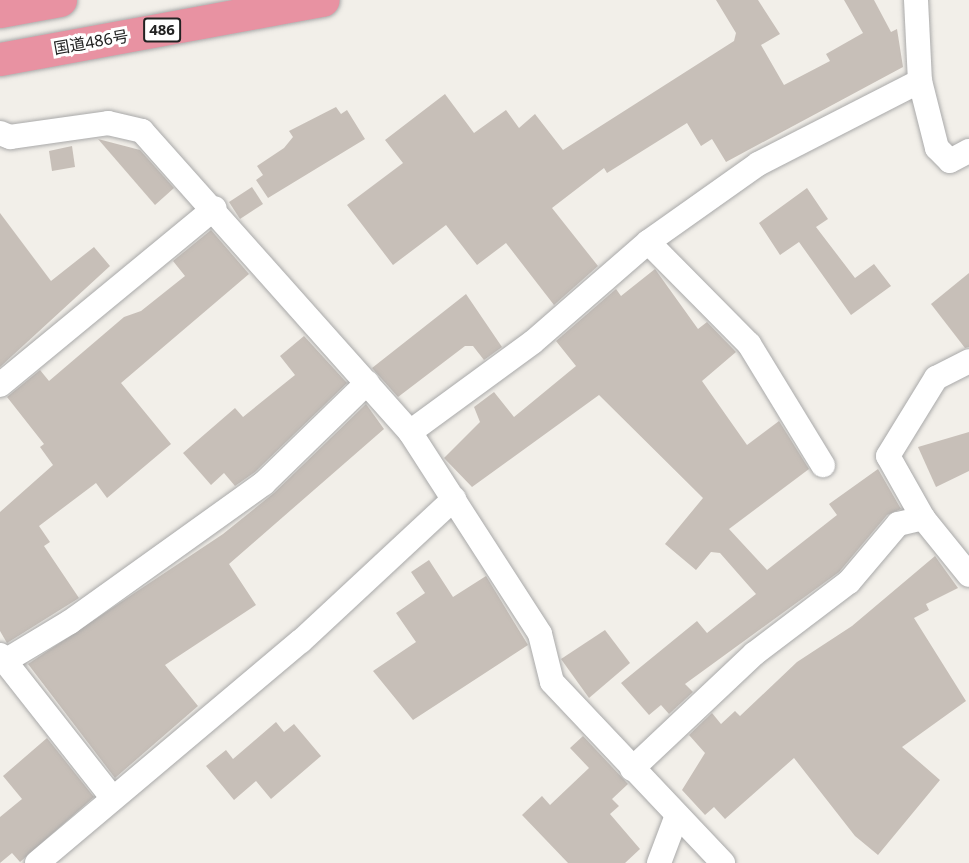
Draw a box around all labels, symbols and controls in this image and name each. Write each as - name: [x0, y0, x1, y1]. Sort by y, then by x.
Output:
- road number: 486: [142, 18, 182, 42]
- street label: 国道486号: [52, 26, 130, 58]

